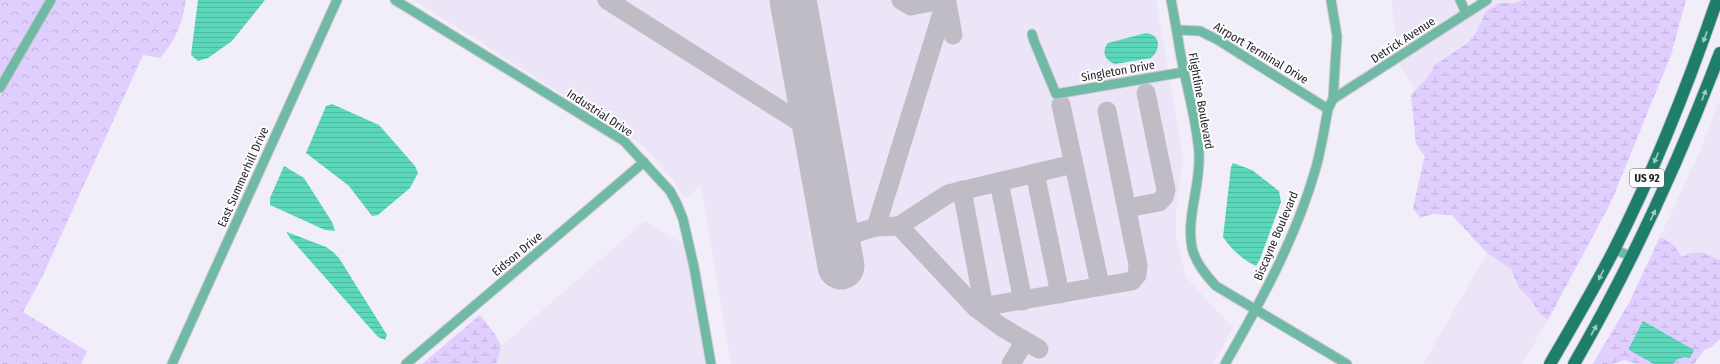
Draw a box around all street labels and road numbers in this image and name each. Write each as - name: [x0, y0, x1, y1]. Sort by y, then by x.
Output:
- street label: Detrick Avenue: [1368, 14, 1438, 66]
- street label: Airport Terminal Drive: [1211, 19, 1311, 87]
- street label: Flightline Boulevard: [1186, 52, 1216, 150]
- street label: Singleton Drive: [1080, 58, 1156, 84]
- street label: Industrial Drive: [564, 87, 636, 139]
- street label: East Summerhill Drive: [215, 125, 271, 229]
- road number: US 92: [1630, 169, 1664, 187]
- street label: Biscayne Boulevard: [1251, 189, 1301, 283]
- street label: Eidson Drive: [489, 229, 545, 279]

